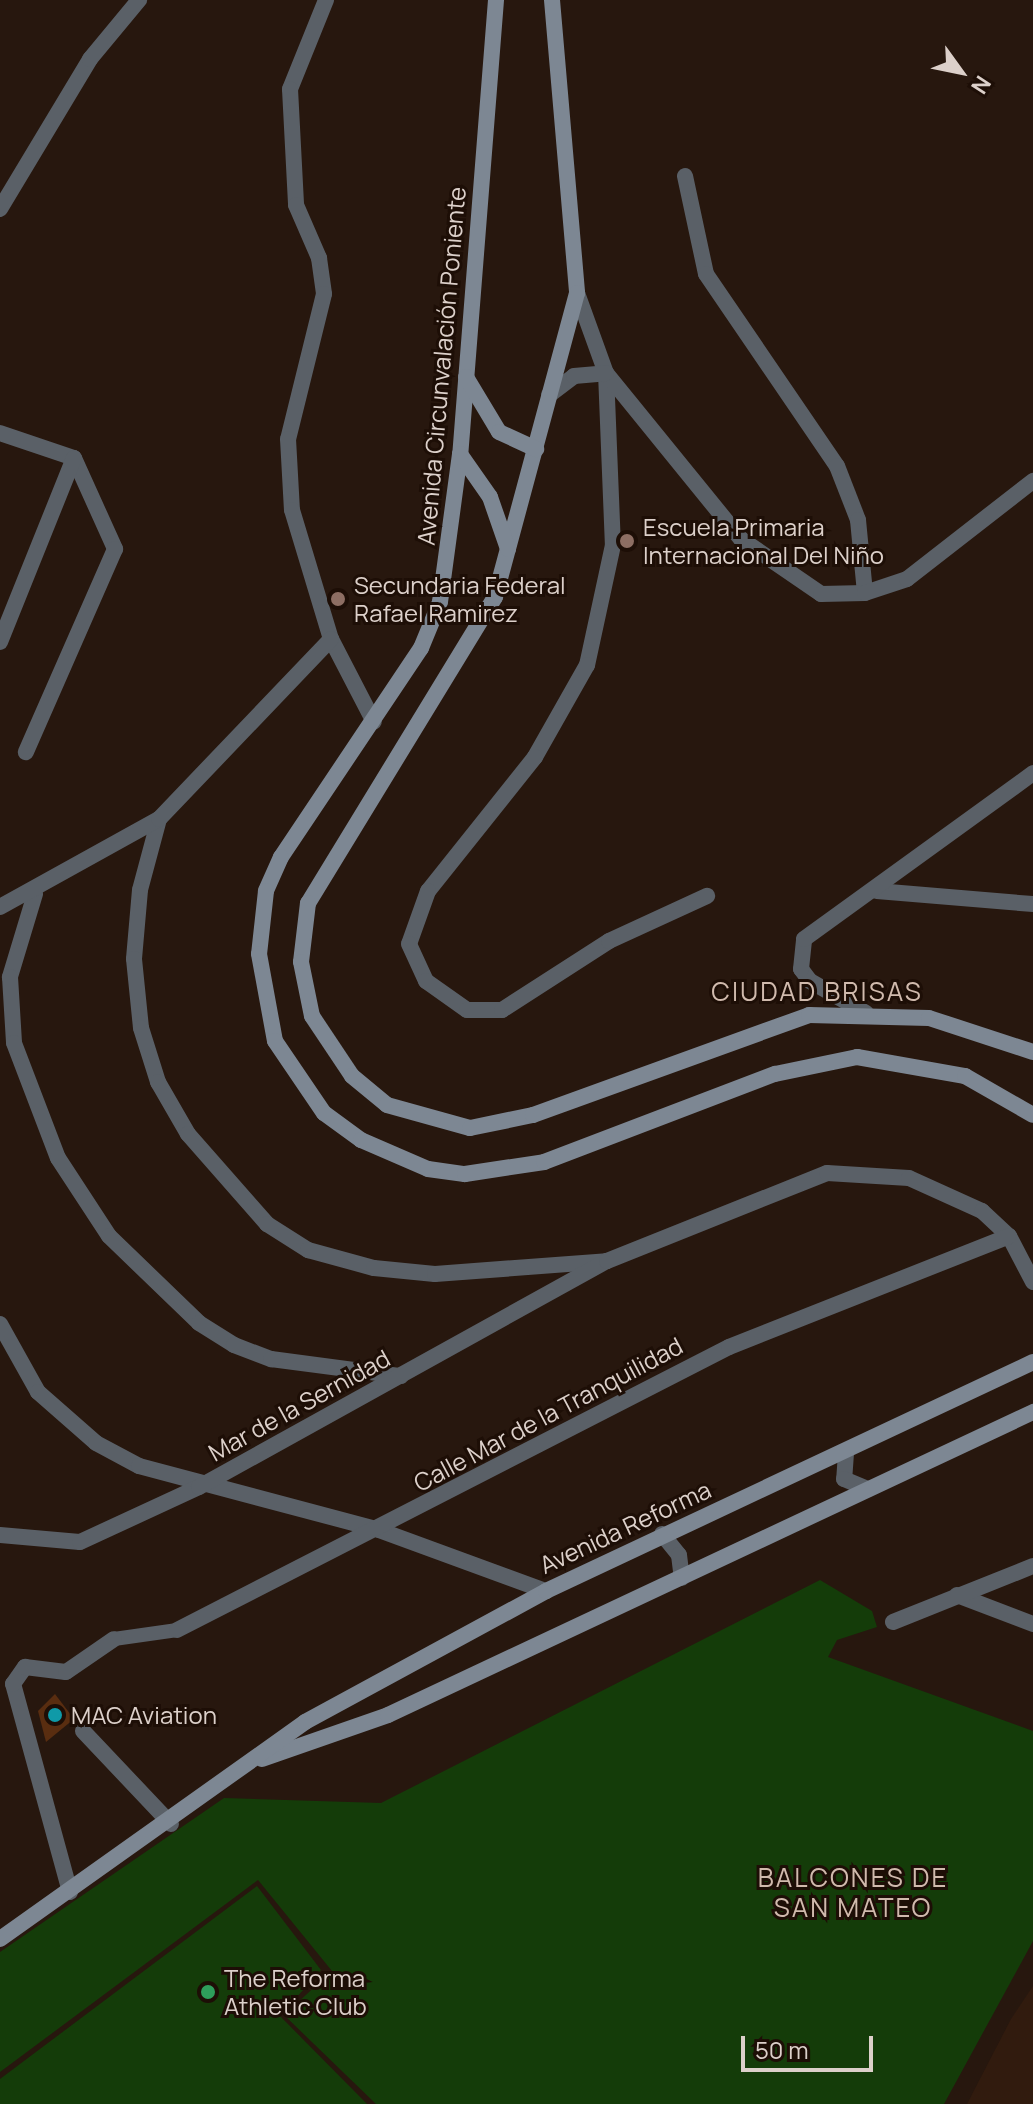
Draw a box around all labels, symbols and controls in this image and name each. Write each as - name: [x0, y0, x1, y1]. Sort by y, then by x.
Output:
- north arrow: [921, 32, 1001, 112]
- text: N: [964, 70, 998, 100]
- street label: Avenida Circunvalación Poniente: [411, 185, 471, 547]
- place label: Escuela Primaria Internacional Del Niño: [643, 513, 884, 569]
- marker: Escuela Primaria Internacional Del Niño: [618, 532, 636, 550]
- place label: Secundaria Federal Rafael Ramirez: [354, 571, 566, 627]
- marker: Secundaria Federal Rafael Ramirez: [329, 590, 347, 608]
- district label: CIUDAD BRISAS: [711, 976, 923, 1008]
- street label: Calle Mar de la Tranquilidad: [409, 1331, 687, 1497]
- street label: Mar de la Sernidad: [203, 1343, 395, 1467]
- street label: Avenida Reforma: [535, 1475, 715, 1579]
- place label: MAC Aviation: [71, 1701, 217, 1729]
- marker: MAC Aviation: [46, 1706, 64, 1724]
- district label: BALCONES DE SAN MATEO: [758, 1862, 948, 1924]
- place label: The Reforma Athletic Club: [224, 1964, 367, 2020]
- marker: The Reforma Athletic Club: [199, 1983, 217, 2001]
- scale bar: [745, 2020, 877, 2070]
- text: 50 m: [755, 2033, 809, 2066]

